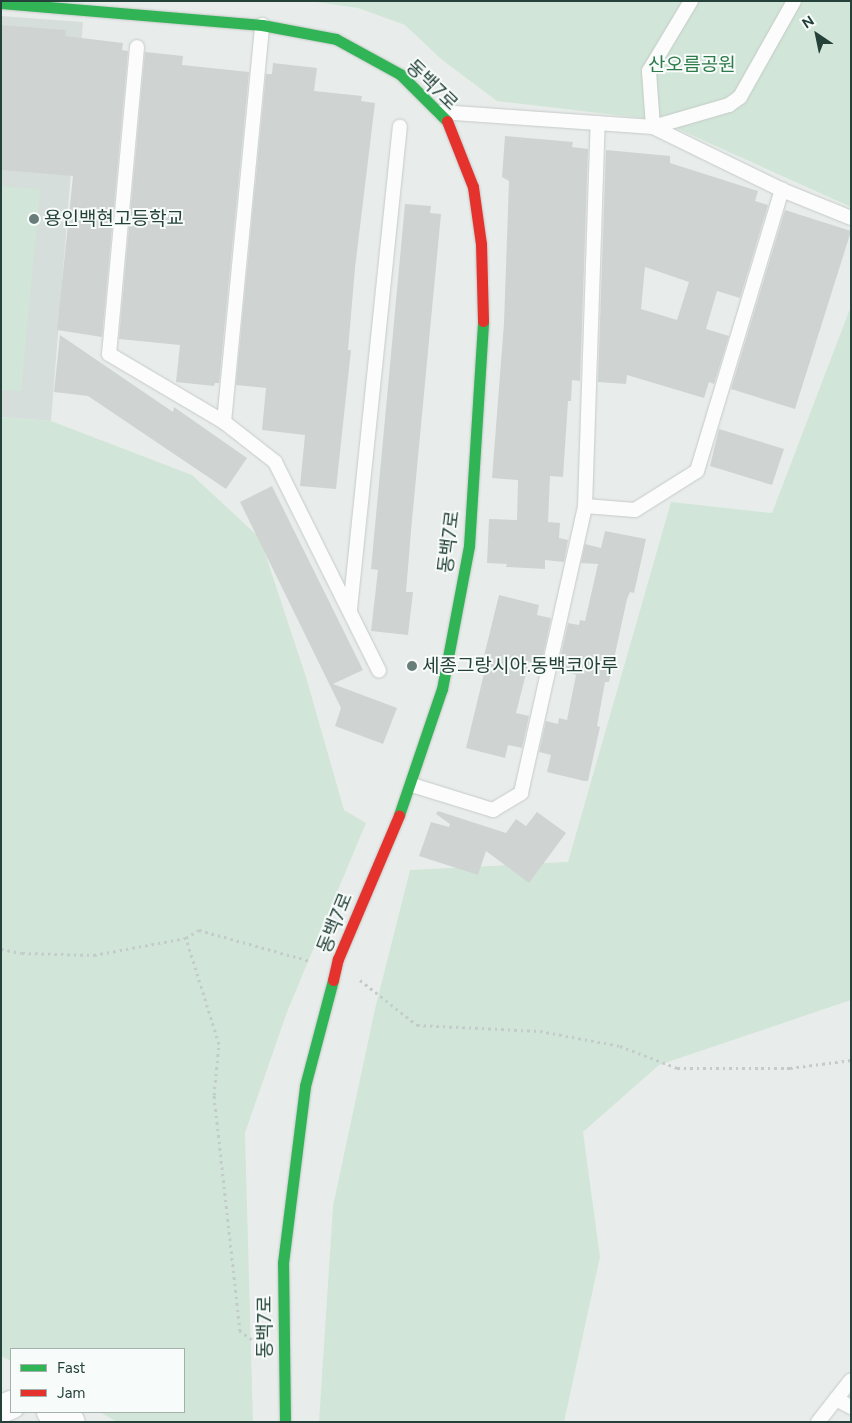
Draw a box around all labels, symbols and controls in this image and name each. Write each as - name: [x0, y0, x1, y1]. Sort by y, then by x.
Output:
- north arrow: [792, 10, 842, 60]
- text: N: [799, 12, 818, 32]
- park label: 산오름공원: [648, 54, 736, 76]
- street label: 동백7로: [402, 55, 462, 115]
- place label: 용인백현고등학교: [44, 208, 184, 230]
- marker: 용인백현고등학교: [28, 213, 40, 225]
- street label: 동백7로: [434, 510, 464, 574]
- place label: 세종그랑시아.동백코아루: [422, 655, 618, 677]
- marker: 세종그랑시아.동백코아루: [406, 660, 418, 672]
- street label: 동백7로: [313, 890, 357, 956]
- street label: 동백7로: [254, 1296, 276, 1358]
- legend: [10, 1348, 185, 1413]
- text: Fast: [57, 1359, 85, 1377]
- text: Jam: [57, 1384, 85, 1402]

